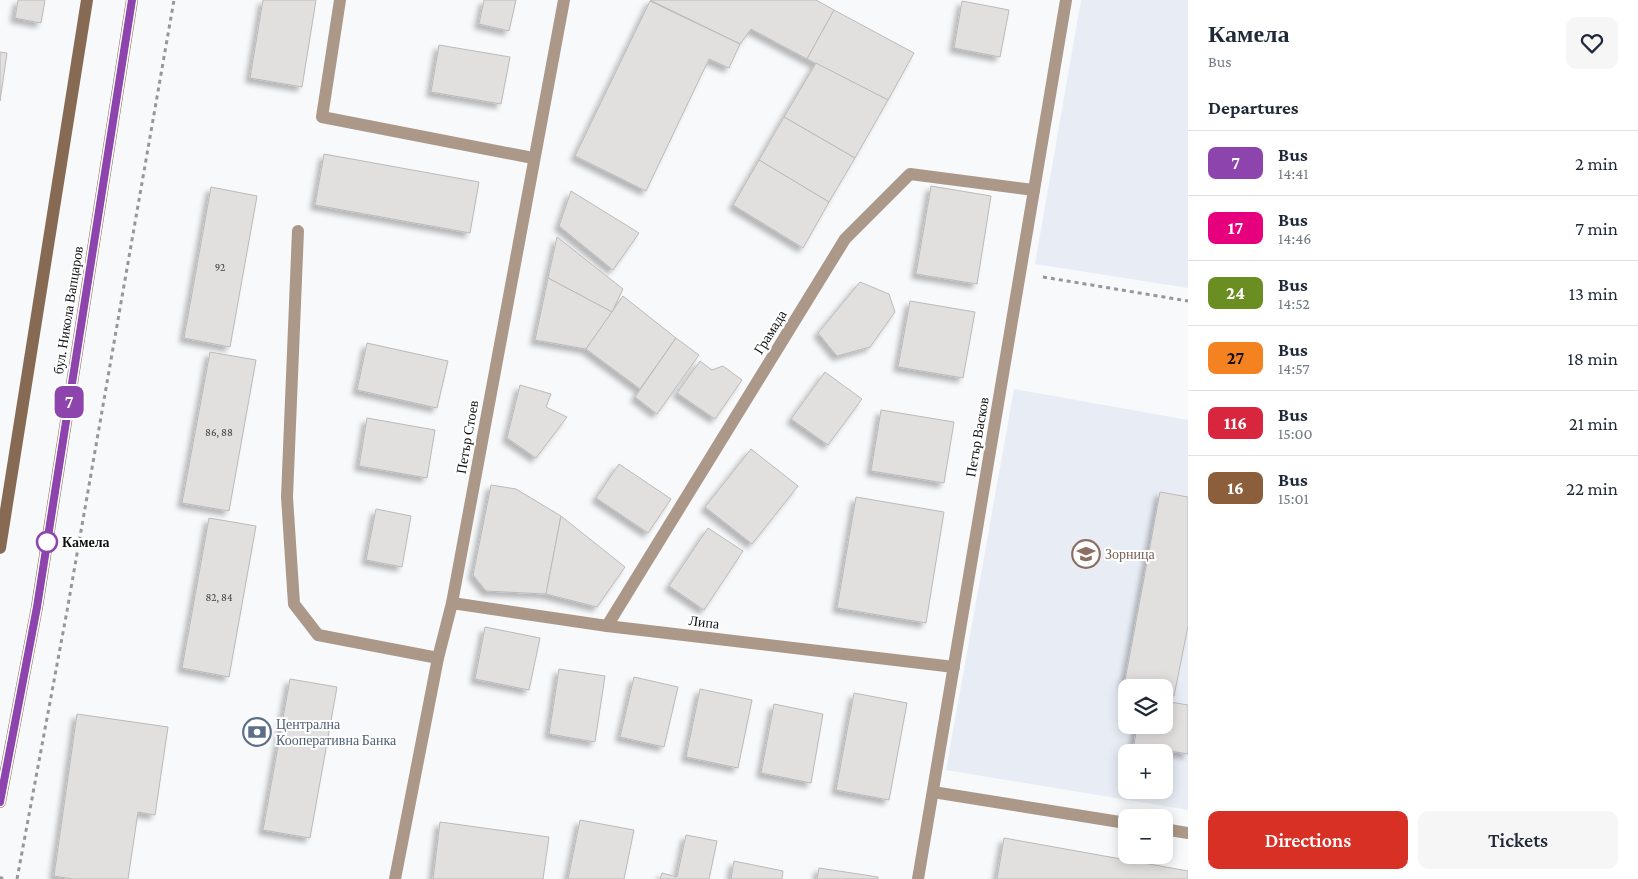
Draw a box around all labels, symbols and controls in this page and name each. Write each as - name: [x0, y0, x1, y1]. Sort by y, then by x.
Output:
- button: heart: [1566, 17, 1618, 69]
- text: Камела: [1208, 20, 1290, 47]
- text: Bus: [1208, 53, 1232, 70]
- text: Departures: [1208, 97, 1299, 118]
- text: Bus: [1278, 144, 1308, 165]
- text: 7: [1231, 153, 1240, 173]
- text: 2 min: [1575, 153, 1618, 174]
- text: 14:41: [1278, 165, 1309, 182]
- text: Bus: [1278, 209, 1308, 230]
- text: 17: [1228, 218, 1243, 238]
- text: 7 min: [1575, 218, 1618, 239]
- text: 14:46: [1278, 230, 1311, 247]
- street label: бул. Никола Вапцаров: [50, 245, 86, 375]
- house number: 92: [215, 261, 225, 273]
- text: Bus: [1278, 274, 1308, 295]
- text: 24: [1226, 283, 1245, 303]
- text: 13 min: [1569, 283, 1618, 304]
- text: 14:52: [1278, 295, 1310, 312]
- street label: Грамада: [750, 306, 790, 357]
- text: Bus: [1278, 339, 1308, 360]
- text: 27: [1227, 348, 1244, 368]
- text: 18 min: [1567, 348, 1618, 369]
- text: 14:57: [1278, 360, 1310, 377]
- line badge: 7: [53, 386, 85, 418]
- text: 7: [65, 392, 73, 412]
- street label: Петър Васков: [962, 395, 992, 478]
- street label: Петър Стоев: [453, 399, 481, 475]
- text: Bus: [1278, 404, 1308, 425]
- text: 116: [1224, 413, 1247, 433]
- text: 21 min: [1569, 413, 1618, 434]
- text: 15:00: [1278, 425, 1313, 442]
- house number: 86, 88: [205, 426, 233, 439]
- text: Bus: [1278, 469, 1308, 490]
- text: 16: [1227, 478, 1244, 498]
- text: 22 min: [1566, 478, 1618, 499]
- text: 15:01: [1278, 490, 1309, 507]
- marker: Камела: [36, 531, 58, 553]
- place label: Камела: [62, 534, 110, 550]
- school or university icon: Зорница: [1071, 539, 1101, 569]
- place label: Зорница: [1105, 546, 1155, 562]
- house number: 82, 84: [205, 591, 233, 604]
- street label: Липа: [688, 612, 721, 632]
- map controls: [1118, 679, 1173, 864]
- button: layers: [1118, 679, 1173, 734]
- place label: Централна Кооперативна Банка: [276, 716, 397, 748]
- bank icon: Централна Кооперативна Банка: [242, 717, 272, 747]
- button: +: [1118, 744, 1173, 799]
- button: −: [1118, 809, 1173, 864]
- button: Directions: [1208, 811, 1408, 869]
- button: Tickets: [1418, 811, 1618, 869]

